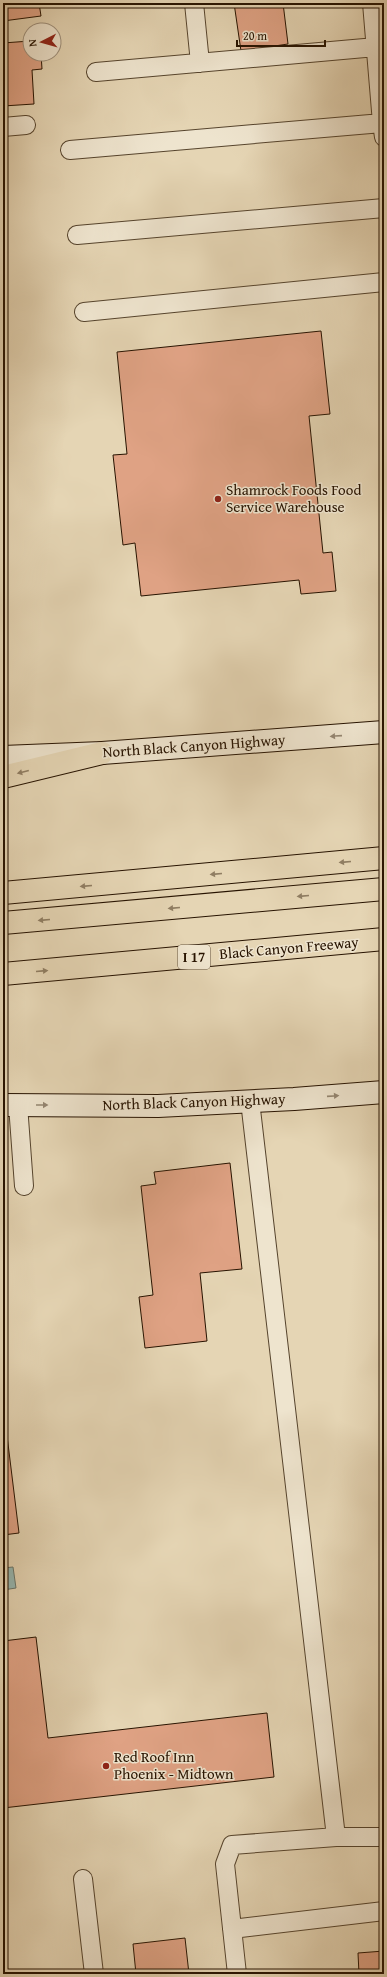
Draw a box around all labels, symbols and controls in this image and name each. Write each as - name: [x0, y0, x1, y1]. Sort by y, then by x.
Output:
- north arrow: [22, 22, 62, 62]
- scale bar: [237, 22, 325, 48]
- text: 20 m: [243, 27, 267, 44]
- text: N: [24, 38, 40, 48]
- place label: Shamrock Foods Food Service Warehouse: [226, 479, 361, 517]
- marker: Shamrock Foods Food Service Warehouse: [213, 494, 223, 504]
- street label: North Black Canyon Highway: [102, 729, 287, 762]
- one-way arrow: [330, 733, 342, 740]
- one-way arrow: [17, 770, 29, 776]
- one-way arrow: [339, 858, 351, 865]
- one-way arrow: [210, 870, 222, 877]
- one-way arrow: [80, 882, 92, 889]
- one-way arrow: [297, 893, 309, 900]
- one-way arrow: [168, 905, 180, 911]
- one-way arrow: [38, 916, 50, 923]
- street label: Black Canyon Freeway: [218, 931, 360, 964]
- road number: I 17: [178, 945, 210, 969]
- one-way arrow: [36, 967, 48, 974]
- street label: North Black Canyon Highway: [102, 1088, 286, 1115]
- one-way arrow: [327, 1092, 339, 1099]
- one-way arrow: [36, 1102, 49, 1108]
- place label: Red Roof Inn Phoenix - Midtown: [114, 1746, 234, 1784]
- marker: Red Roof Inn Phoenix - Midtown: [101, 1761, 111, 1771]

